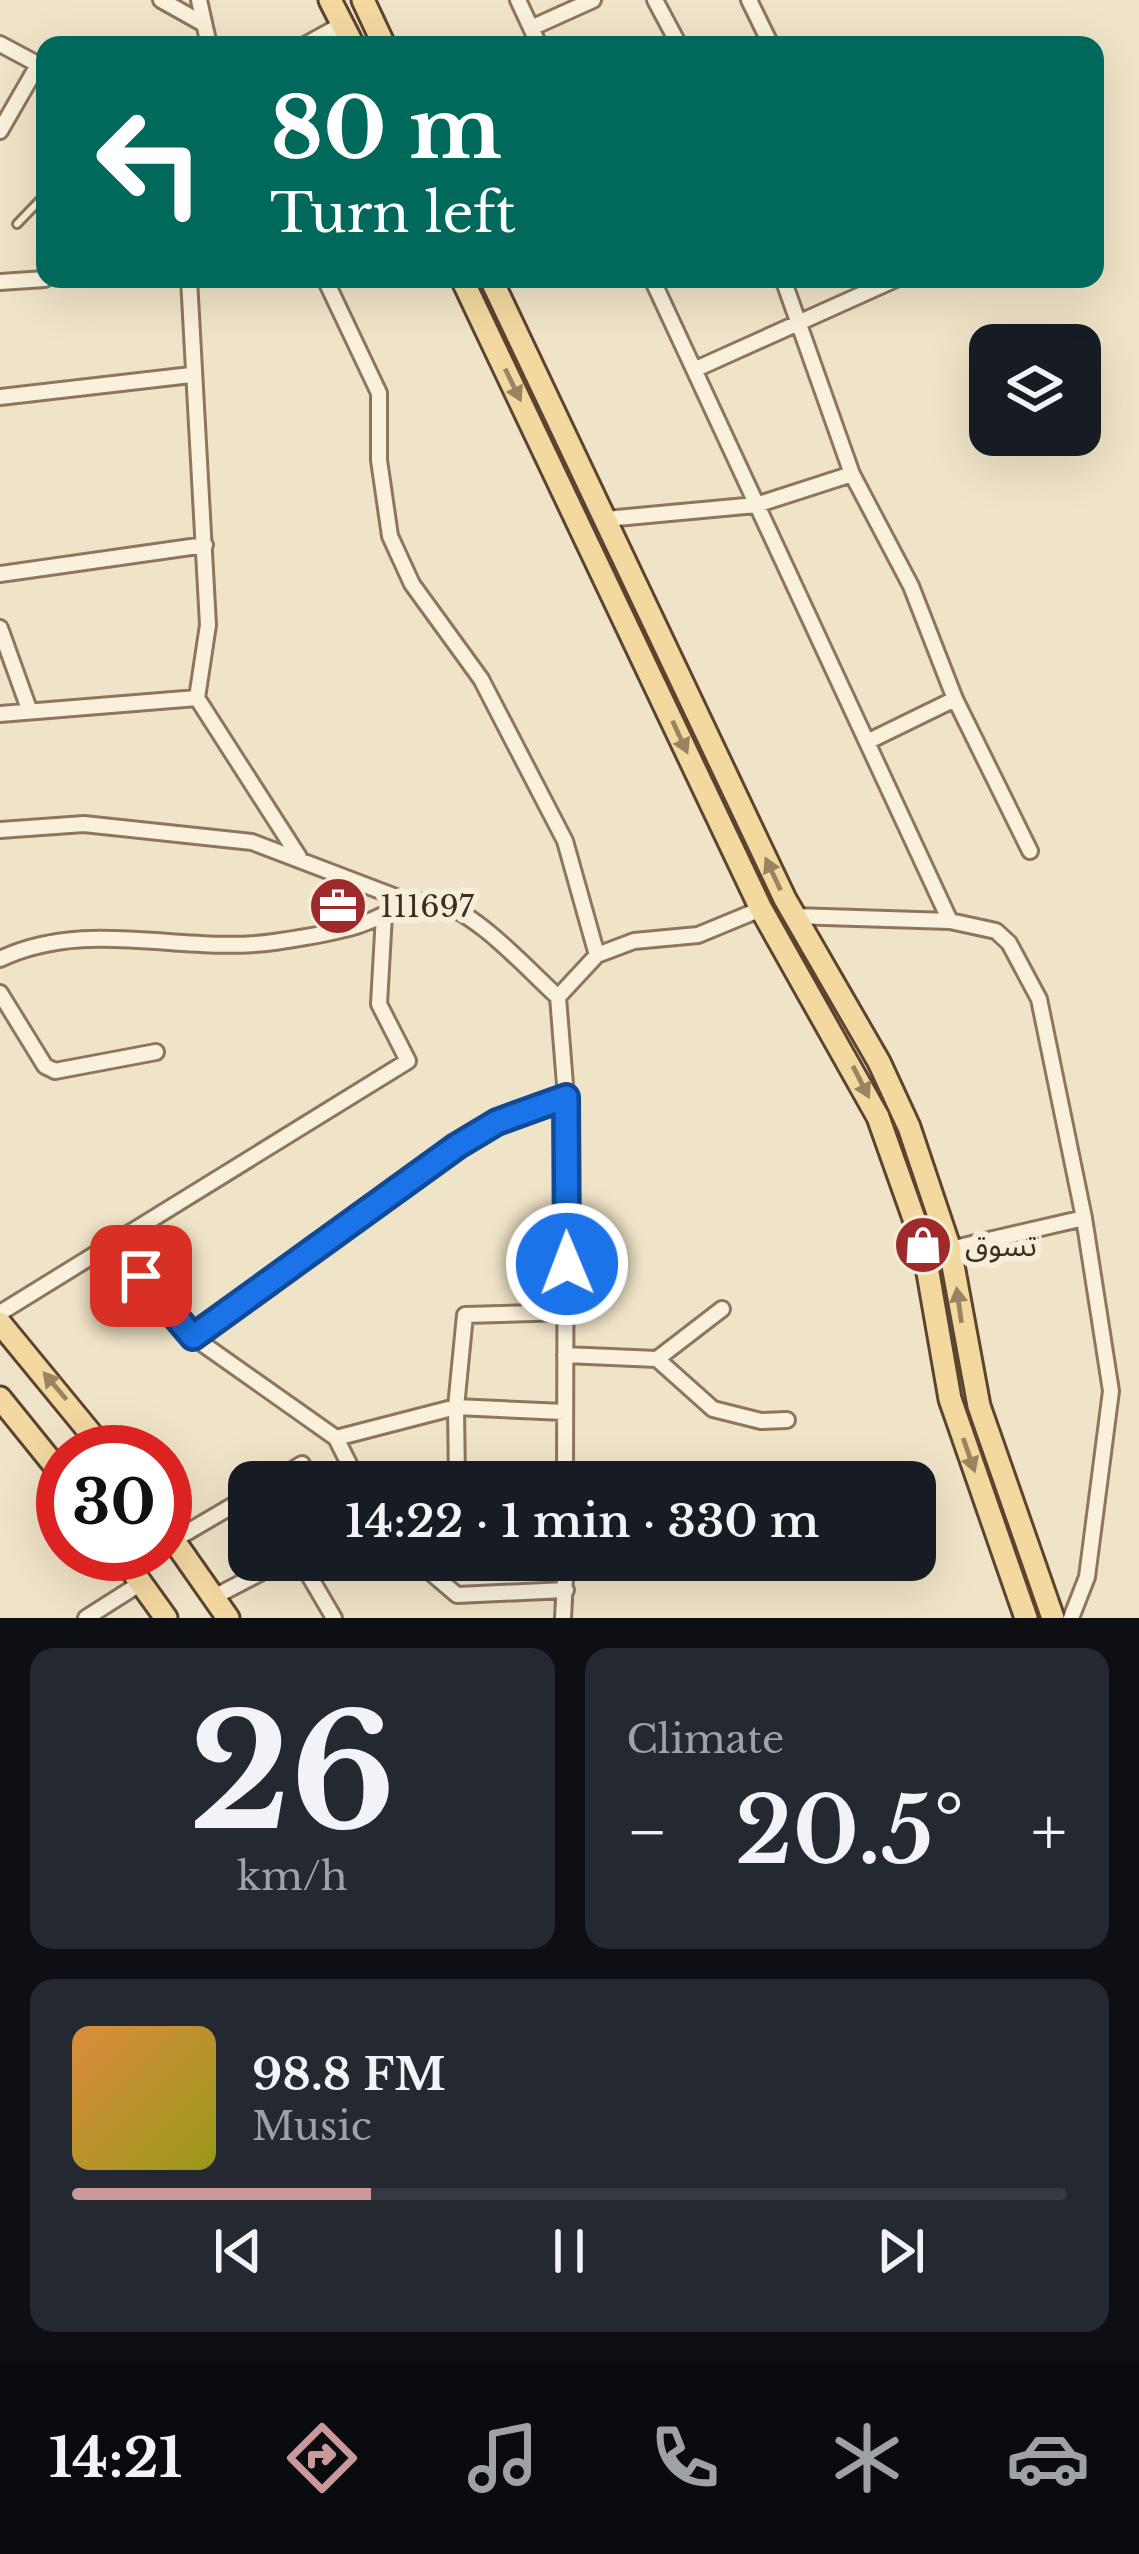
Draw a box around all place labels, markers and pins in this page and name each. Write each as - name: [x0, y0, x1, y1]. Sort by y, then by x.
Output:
- office icon: 111697: [307, 875, 369, 937]
- place label: 111697: [380, 888, 475, 925]
- shop icon: تسوق: [892, 1214, 954, 1276]
- pin: [90, 1225, 192, 1327]
- place label: تسوق: [965, 1227, 1037, 1264]

